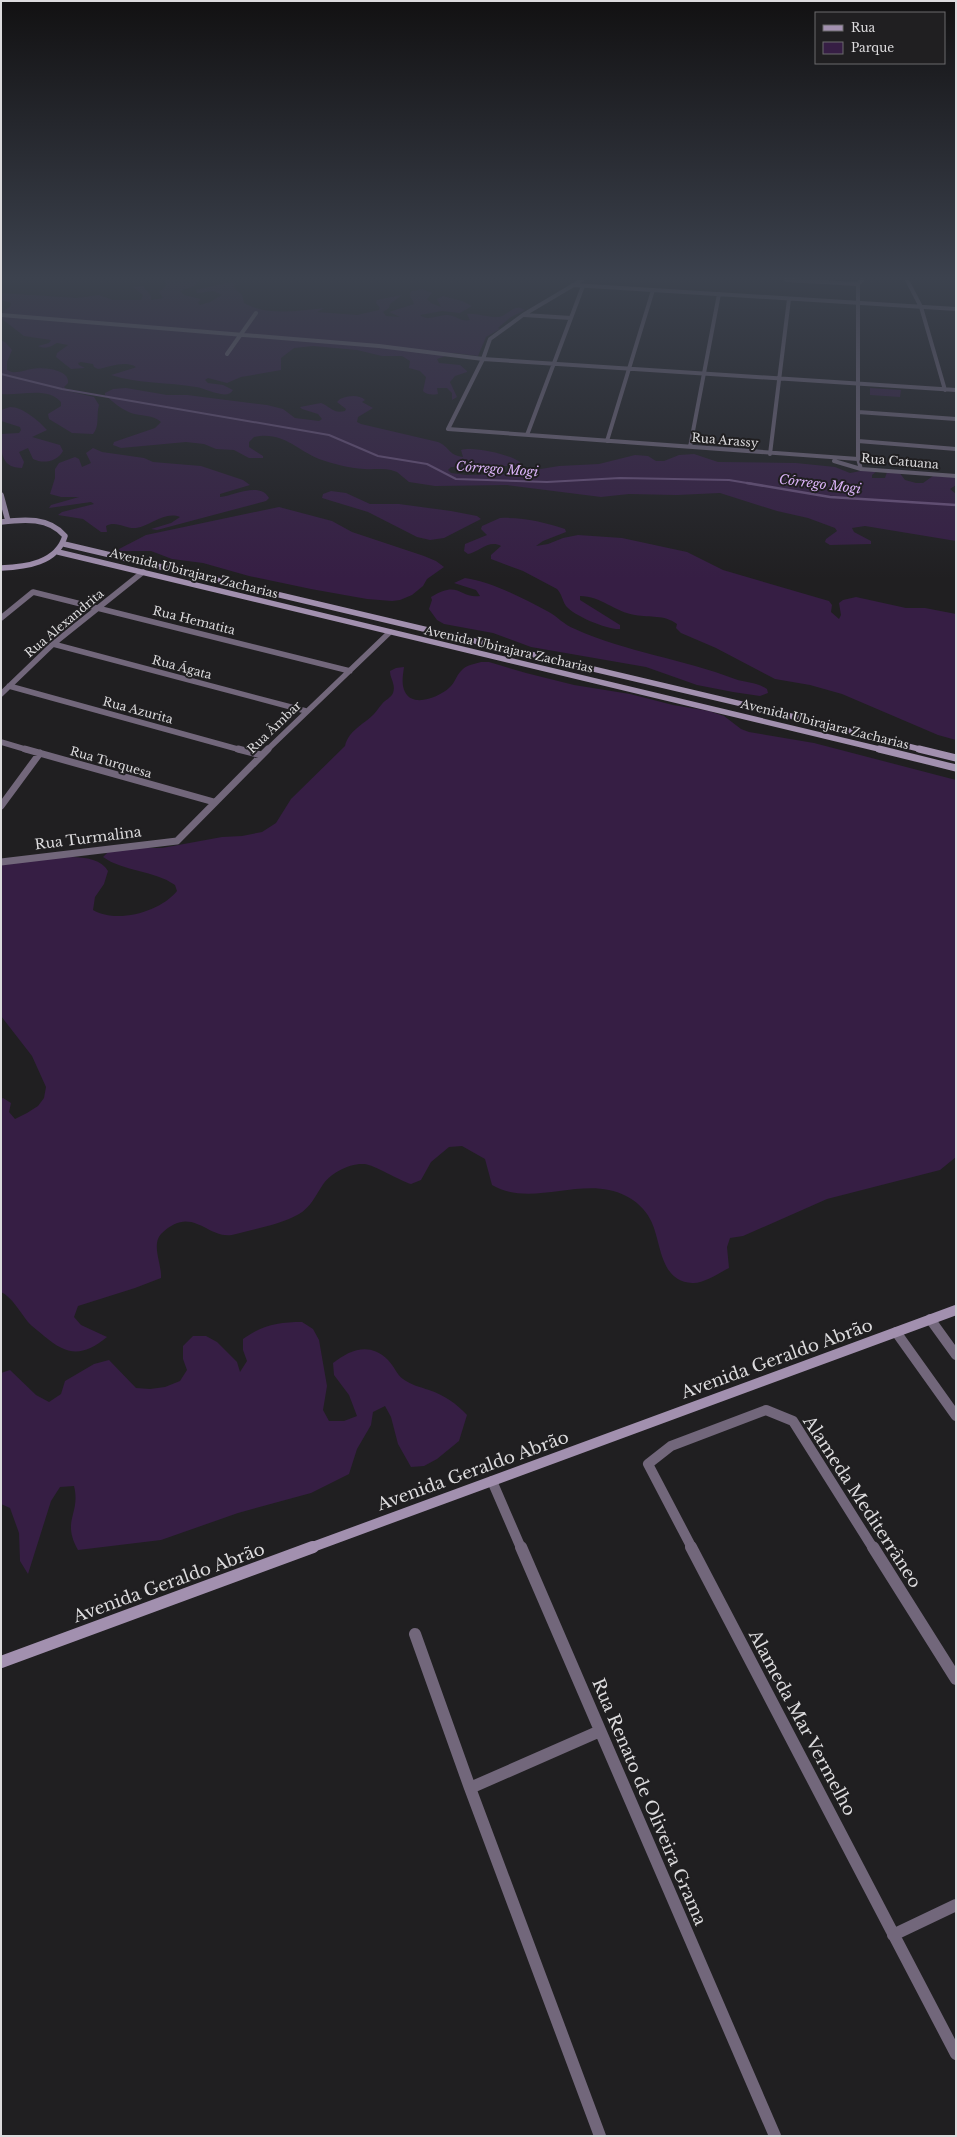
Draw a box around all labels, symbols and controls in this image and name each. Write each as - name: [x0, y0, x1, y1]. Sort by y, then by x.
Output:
- legend: [815, 12, 945, 64]
- text: Rua: [851, 20, 875, 35]
- text: Parque: [851, 40, 894, 55]
- street label: Rua Arassy: [691, 430, 759, 450]
- street label: Rua Catuana: [861, 450, 940, 472]
- water label: Córrego Mogi: [455, 458, 539, 480]
- water label: Córrego Mogi: [778, 471, 863, 498]
- street label: Avenida Ubirajara Zacharias: [107, 545, 280, 601]
- street label: Rua Alexandrita: [22, 585, 107, 660]
- street label: Rua Hematita: [151, 603, 237, 638]
- street label: Avenida Ubirajara Zacharias: [422, 622, 595, 676]
- street label: Rua Ágata: [150, 651, 214, 682]
- street label: Rua Azurita: [101, 693, 175, 727]
- street label: Avenida Ubirajara Zacharias: [738, 696, 911, 752]
- street label: Rua Âmbar: [243, 697, 304, 756]
- street label: Rua Turquesa: [68, 743, 154, 781]
- street label: Rua Turmalina: [34, 822, 143, 853]
- street label: Avenida Geraldo Abrão: [677, 1315, 876, 1404]
- street label: Alameda Mediterrâneo: [798, 1411, 926, 1592]
- street label: Avenida Geraldo Abrão: [373, 1427, 572, 1516]
- street label: Avenida Geraldo Abrão: [69, 1539, 268, 1628]
- street label: Alameda Mar Vermelho: [744, 1626, 860, 1820]
- street label: Rua Renato de Oliveira Grama: [587, 1675, 711, 1929]

